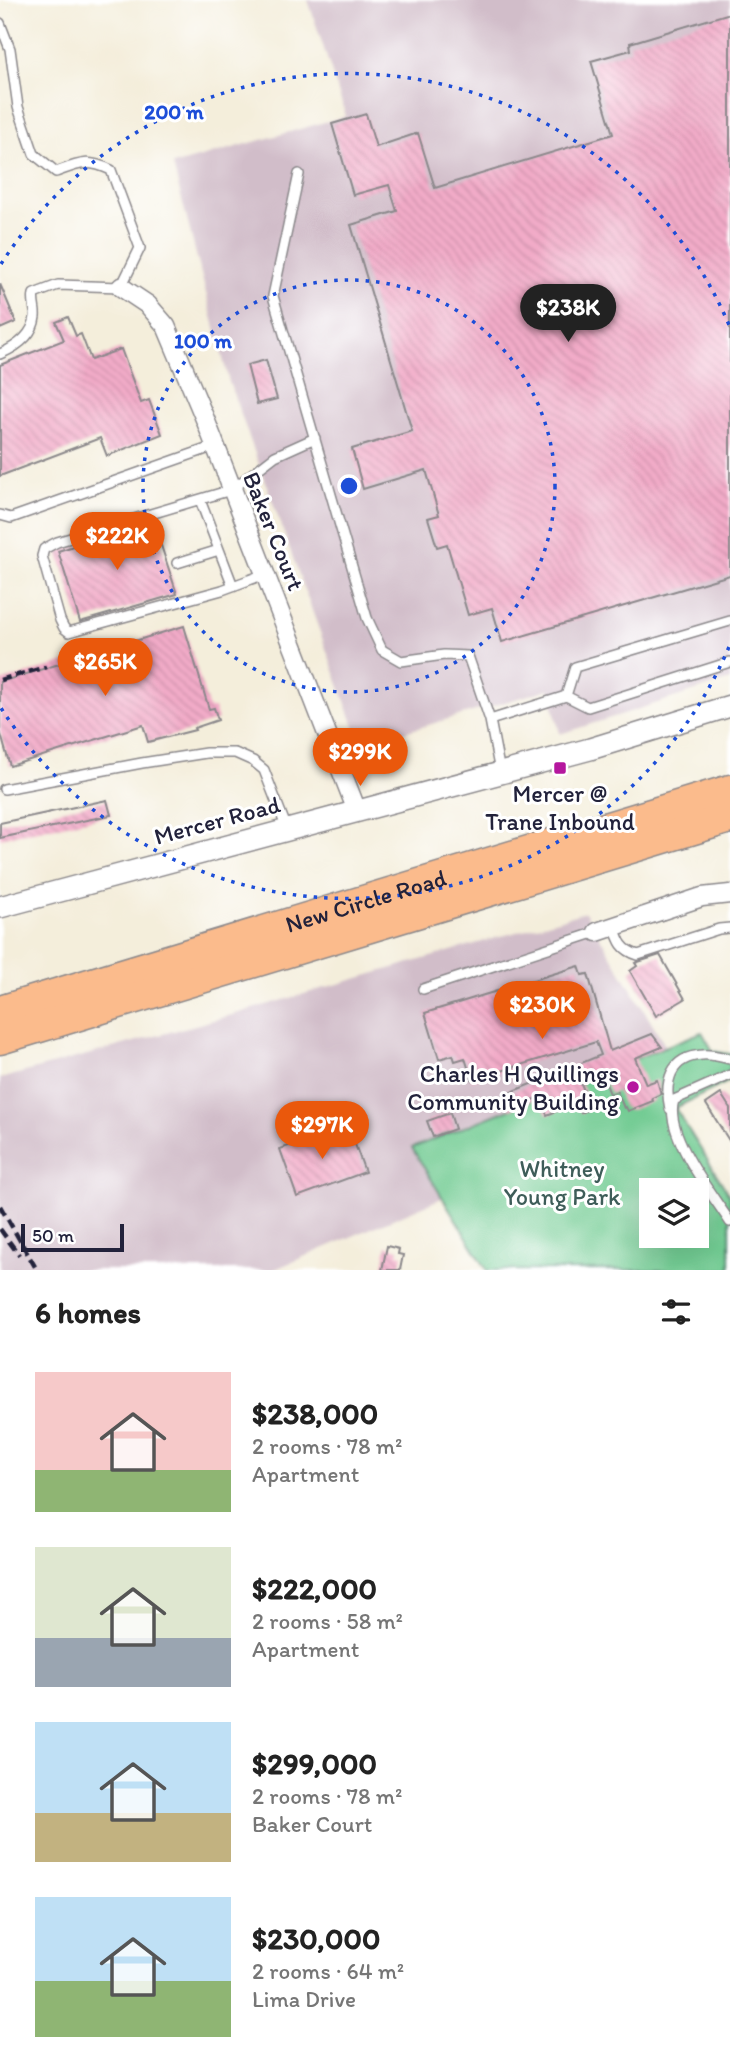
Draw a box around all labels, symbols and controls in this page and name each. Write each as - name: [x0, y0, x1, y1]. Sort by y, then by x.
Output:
- text: 200 m: [144, 99, 204, 124]
- pin: $238K: [519, 284, 617, 344]
- text: $238K: [536, 293, 600, 321]
- text: 100 m: [174, 328, 232, 353]
- street label: Baker Court: [237, 467, 311, 595]
- centre of rings: [337, 474, 361, 498]
- pin: $222K: [68, 512, 166, 572]
- text: $222K: [86, 521, 148, 549]
- pin: $265K: [56, 638, 154, 698]
- text: $265K: [74, 647, 136, 675]
- pin: $299K: [311, 728, 409, 788]
- text: $299K: [329, 737, 391, 765]
- marker: Mercer @ Trane Inbound: [552, 760, 568, 776]
- place label: Mercer @ Trane Inbound: [485, 779, 635, 836]
- street label: Mercer Road: [151, 789, 283, 851]
- street label: New Circle Road: [282, 862, 450, 938]
- pin: $230K: [493, 982, 591, 1041]
- text: $230K: [509, 990, 575, 1018]
- place label: Charles H Quillings Community Building: [407, 1059, 620, 1116]
- marker: Charles H Quillings Community Building: [625, 1079, 641, 1095]
- pin: $297K: [273, 1102, 371, 1161]
- text: $297K: [291, 1110, 353, 1138]
- park label: Whitney Young Park: [504, 1154, 621, 1211]
- map controls: [639, 1178, 709, 1248]
- button: layers: [639, 1178, 709, 1248]
- scale bar: [21, 1221, 124, 1253]
- text: 50 m: [32, 1224, 74, 1247]
- icon: filters: [657, 1293, 695, 1331]
- text: 6 homes: [35, 1294, 141, 1331]
- text: $238,000: [252, 1395, 378, 1432]
- icon: home: [91, 1400, 175, 1484]
- text: 2 rooms · 78 m²: [252, 1432, 402, 1460]
- text: Apartment: [252, 1460, 359, 1488]
- text: $222,000: [252, 1570, 377, 1607]
- icon: home: [91, 1575, 175, 1659]
- text: 2 rooms · 58 m²: [252, 1607, 403, 1635]
- text: Apartment: [252, 1635, 359, 1663]
- text: $299,000: [252, 1745, 377, 1782]
- icon: home: [91, 1750, 175, 1834]
- text: 2 rooms · 78 m²: [252, 1782, 402, 1810]
- text: Baker Court: [252, 1810, 372, 1838]
- text: $230,000: [252, 1920, 380, 1957]
- icon: home: [91, 1925, 175, 2009]
- text: 2 rooms · 64 m²: [252, 1957, 404, 1985]
- text: Lima Drive: [252, 1985, 356, 2013]

